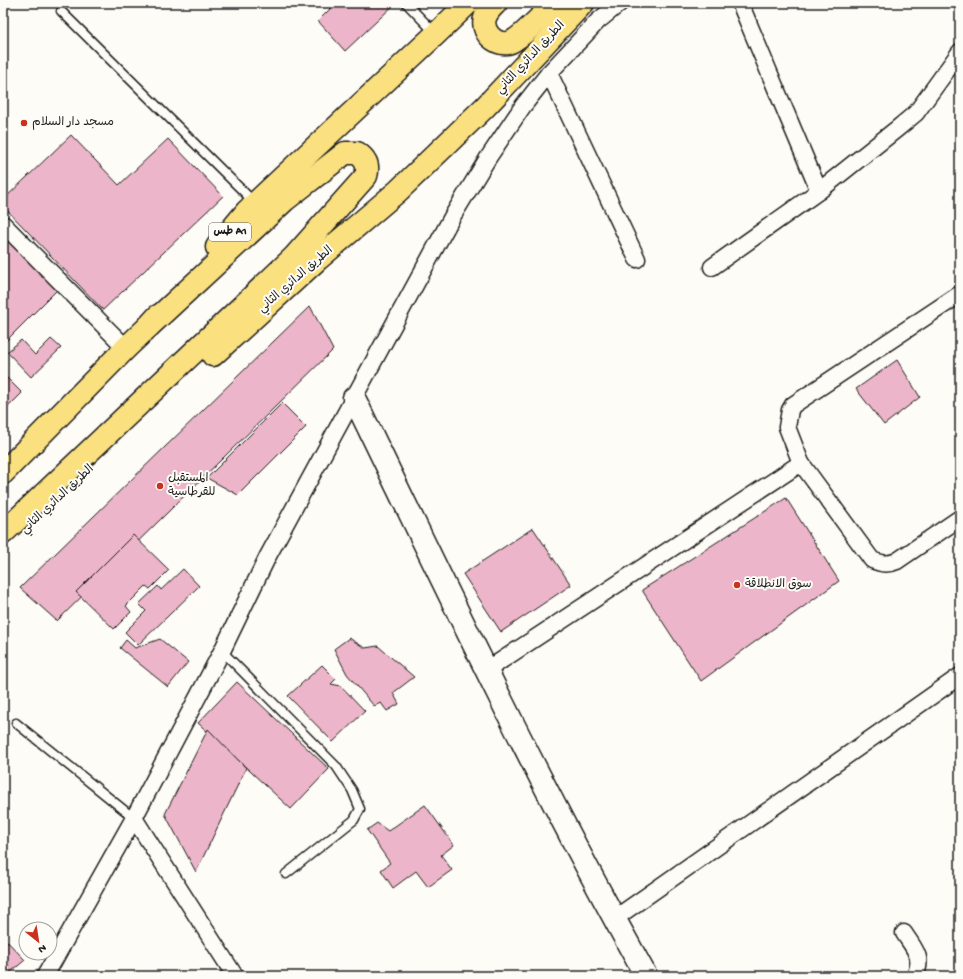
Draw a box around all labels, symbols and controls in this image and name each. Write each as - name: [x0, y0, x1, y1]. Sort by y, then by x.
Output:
- street label: الطريق الدائري الثاني: [494, 19, 570, 99]
- place label: مسجد دار السلام: [32, 116, 114, 130]
- marker: مسجد دار السلام: [19, 118, 29, 128]
- road number: طس A1: [209, 223, 251, 241]
- street label: الطريق الدائري الثاني: [256, 244, 338, 318]
- street label: الطريق الدائري الثاني: [19, 463, 99, 539]
- place label: المستقبل للقرطاسية: [168, 471, 215, 500]
- marker: المستقبل للقرطاسية: [155, 481, 165, 491]
- place label: سوق الانطلاقة: [745, 578, 811, 592]
- marker: سوق الانطلاقة: [732, 580, 742, 590]
- north arrow: [18, 921, 58, 961]
- text: N: [36, 941, 48, 955]

